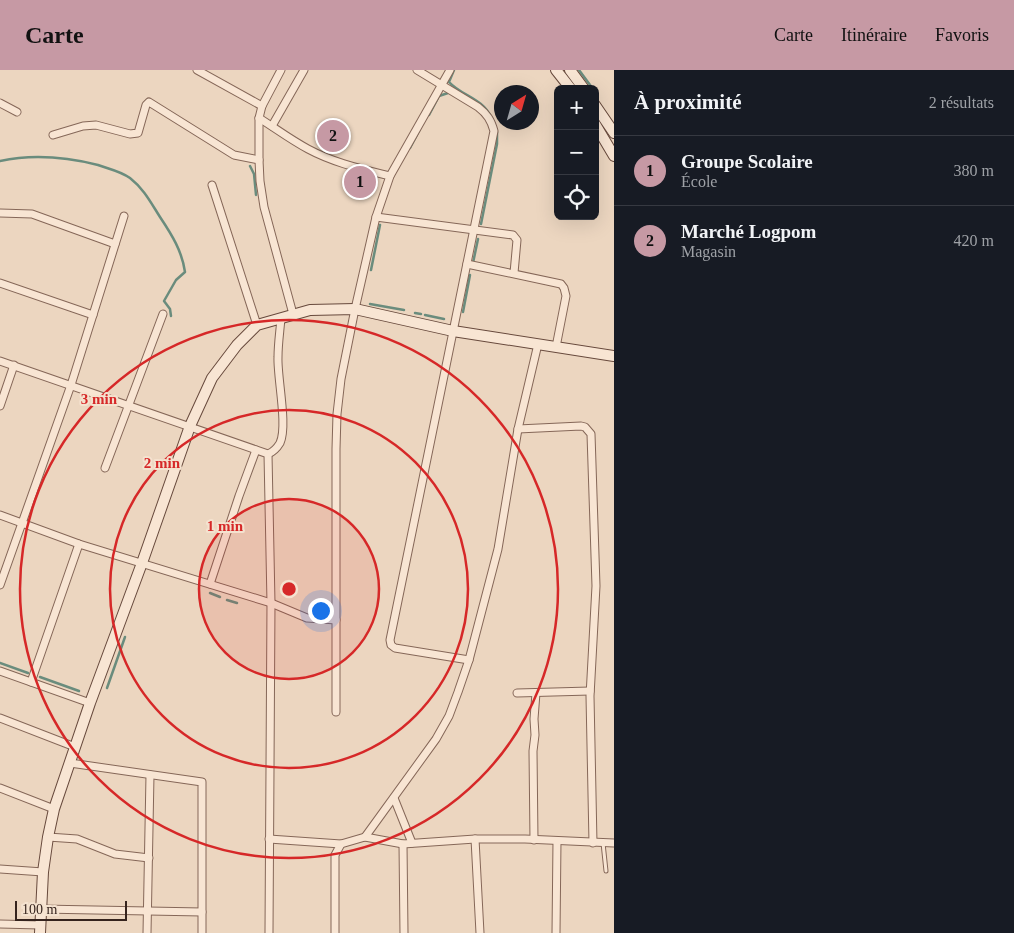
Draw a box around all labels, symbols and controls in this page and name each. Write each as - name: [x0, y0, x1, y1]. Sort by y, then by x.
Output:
- text: Carte: [25, 22, 84, 48]
- text: Carte: [774, 25, 813, 45]
- text: Itinéraire: [841, 25, 907, 45]
- text: Favoris: [935, 25, 989, 45]
- north arrow: [494, 85, 539, 130]
- map controls: [554, 85, 599, 220]
- button: +: [554, 85, 599, 130]
- text: À proximité: [634, 90, 742, 114]
- text: 2 résultats: [929, 94, 994, 111]
- pin: 2: [317, 117, 349, 155]
- button: −: [554, 130, 599, 175]
- text: Groupe Scolaire: [681, 151, 813, 172]
- text: 1: [646, 162, 654, 179]
- text: 380 m: [954, 162, 994, 179]
- pin: 1: [344, 163, 376, 201]
- text: École: [681, 173, 717, 190]
- button: locate: [554, 175, 599, 220]
- text: Marché Logpom: [681, 221, 816, 242]
- text: 2: [646, 232, 654, 249]
- text: 420 m: [954, 232, 994, 249]
- text: Magasin: [681, 243, 736, 260]
- text: 3 min: [81, 391, 118, 407]
- text: 2 min: [144, 455, 181, 471]
- text: 1 min: [207, 518, 244, 534]
- centre of rings: [280, 580, 298, 598]
- your location: [308, 598, 334, 624]
- scale bar: [15, 898, 128, 921]
- text: 100 m: [22, 902, 57, 917]

